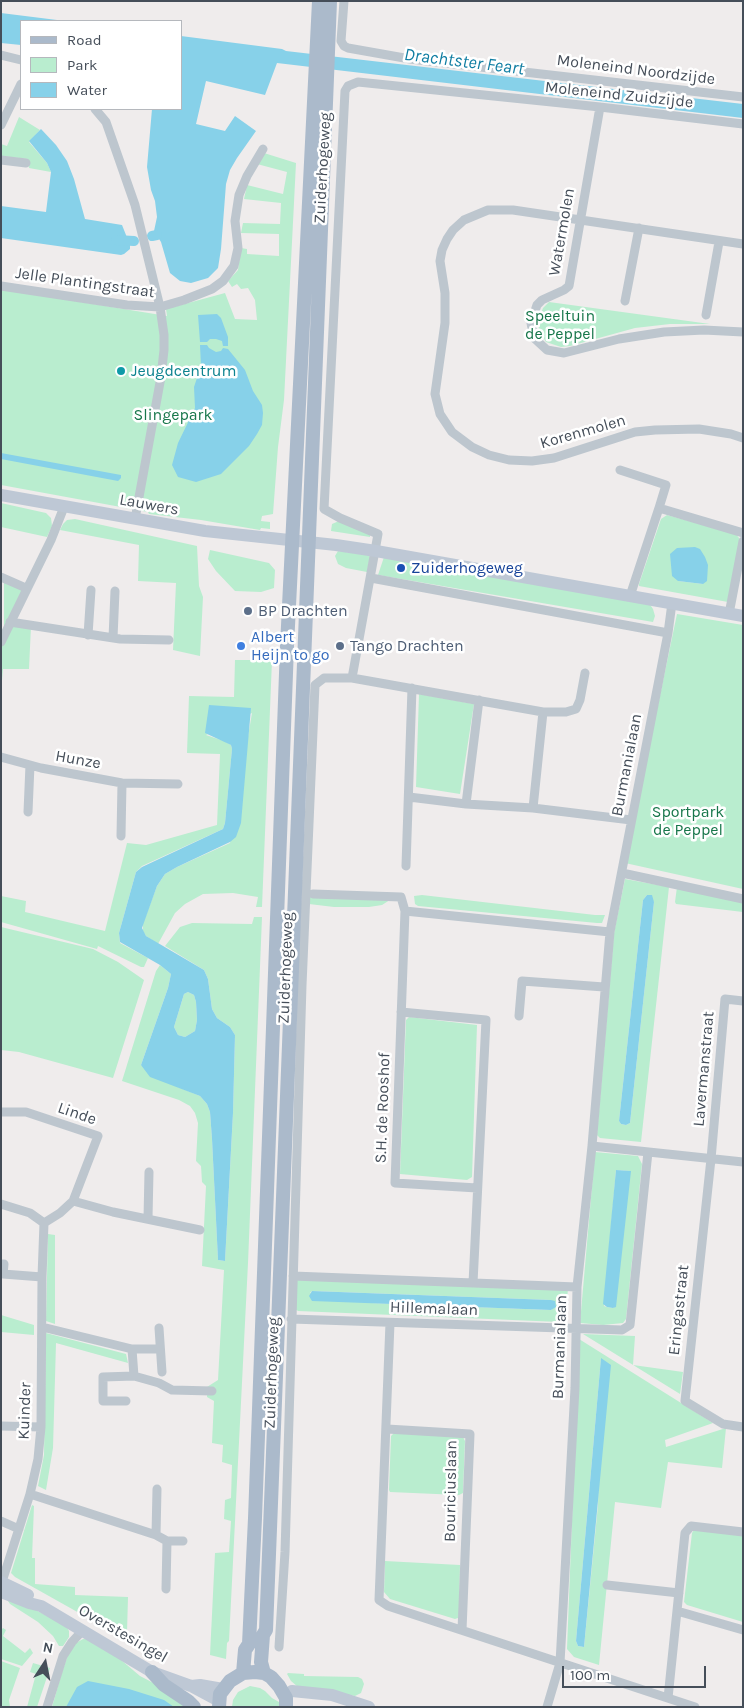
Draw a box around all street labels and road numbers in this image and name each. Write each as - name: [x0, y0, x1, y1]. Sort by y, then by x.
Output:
- street label: Moleneind Noordzijde: [556, 51, 716, 89]
- street label: Moleneind Zuidzijde: [544, 78, 694, 112]
- street label: Zuiderhogeweg: [310, 112, 336, 224]
- street label: Watermolen: [545, 187, 579, 277]
- street label: Jelle Plantingstraat: [14, 264, 156, 302]
- street label: Korenmolen: [538, 411, 628, 453]
- street label: Lauwers: [118, 490, 180, 520]
- street label: Burmanialaan: [608, 712, 646, 818]
- street label: Hunze: [54, 747, 102, 773]
- street label: Zuiderhogeweg: [274, 912, 298, 1024]
- street label: Lavermanstraat: [689, 1011, 719, 1127]
- street label: S.H. de Rooshof: [371, 1052, 395, 1164]
- street label: Linde: [55, 1098, 99, 1130]
- street label: Eringastraat: [665, 1264, 693, 1356]
- street label: Burmanialaan: [549, 1295, 571, 1399]
- street label: Hillemalaan: [390, 1298, 478, 1320]
- street label: Zuiderhogeweg: [260, 1317, 284, 1429]
- street label: Kuinder: [14, 1382, 36, 1440]
- street label: Bouriciuslaan: [441, 1440, 461, 1542]
- street label: Overstesingel: [75, 1601, 171, 1667]

